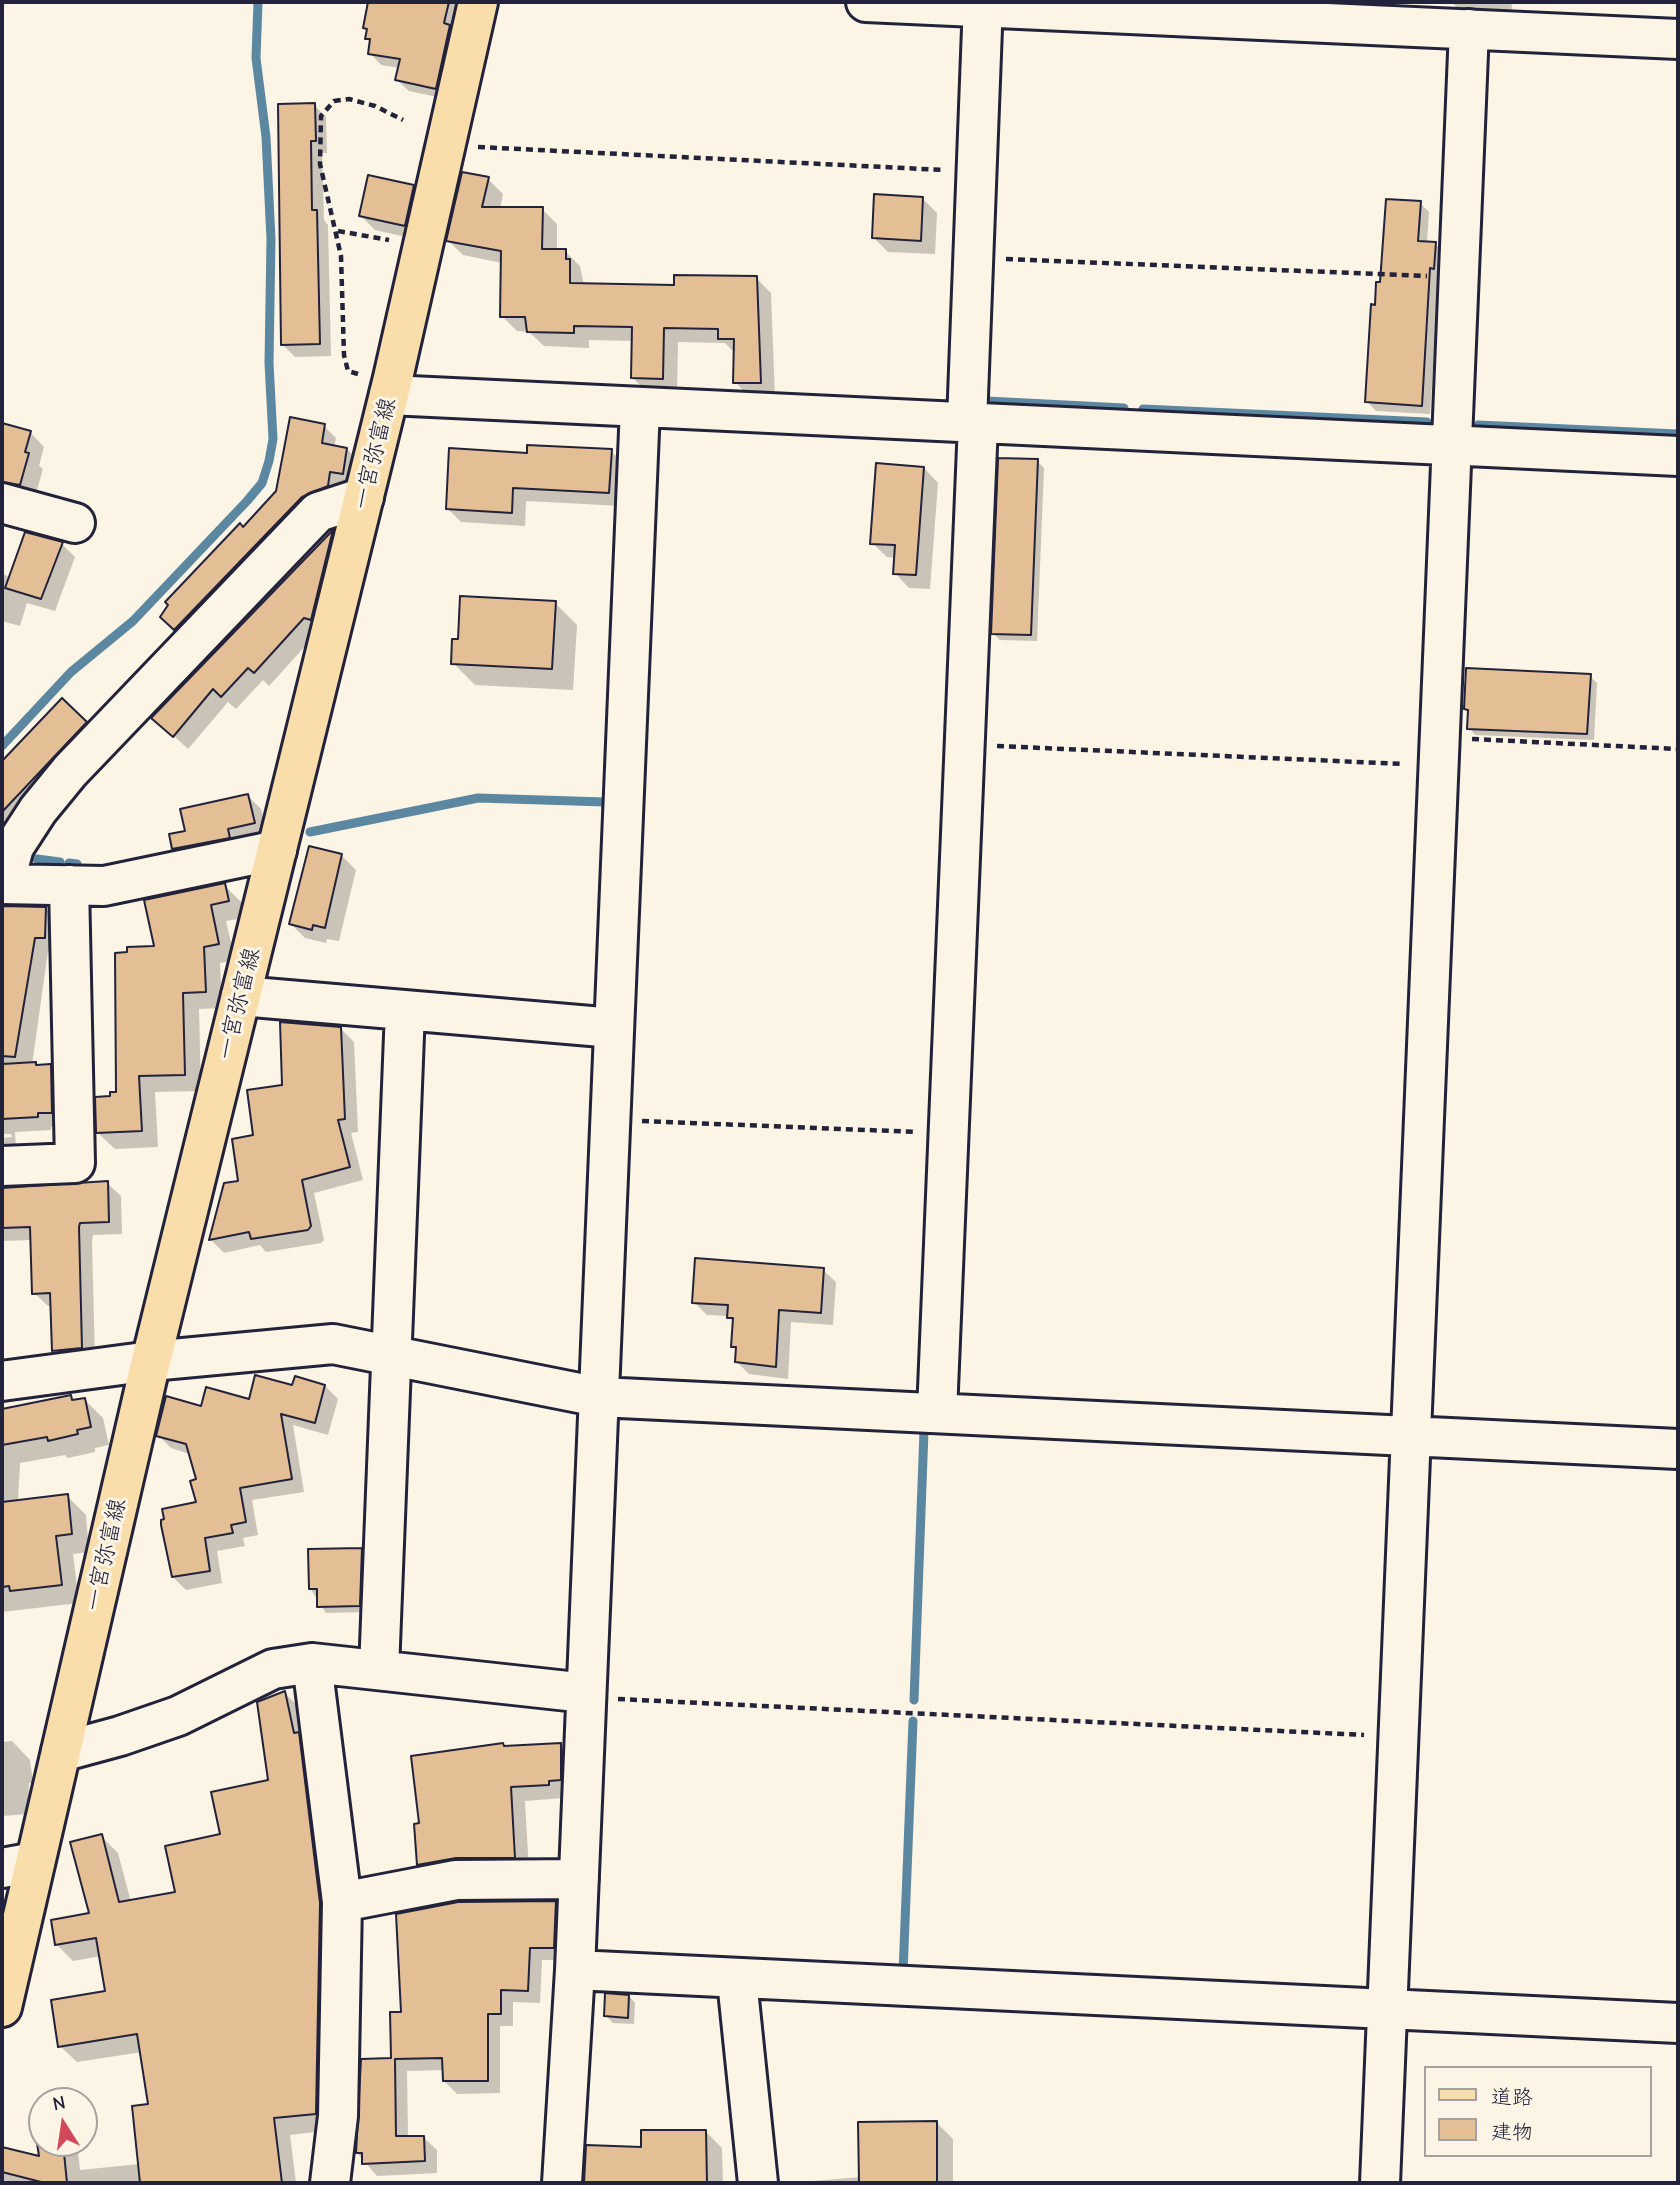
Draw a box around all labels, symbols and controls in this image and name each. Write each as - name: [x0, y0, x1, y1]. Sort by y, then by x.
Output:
- street label: 一宮弥富線: [348, 395, 402, 513]
- street label: 一宮弥富線: [212, 945, 266, 1063]
- street label: 一宮弥富線: [80, 1496, 132, 1614]
- legend: [1424, 2066, 1652, 2157]
- text: 道路: [1491, 2085, 1533, 2109]
- north arrow: [28, 2087, 98, 2157]
- text: N: [51, 2091, 67, 2115]
- text: 建物: [1491, 2120, 1533, 2144]

